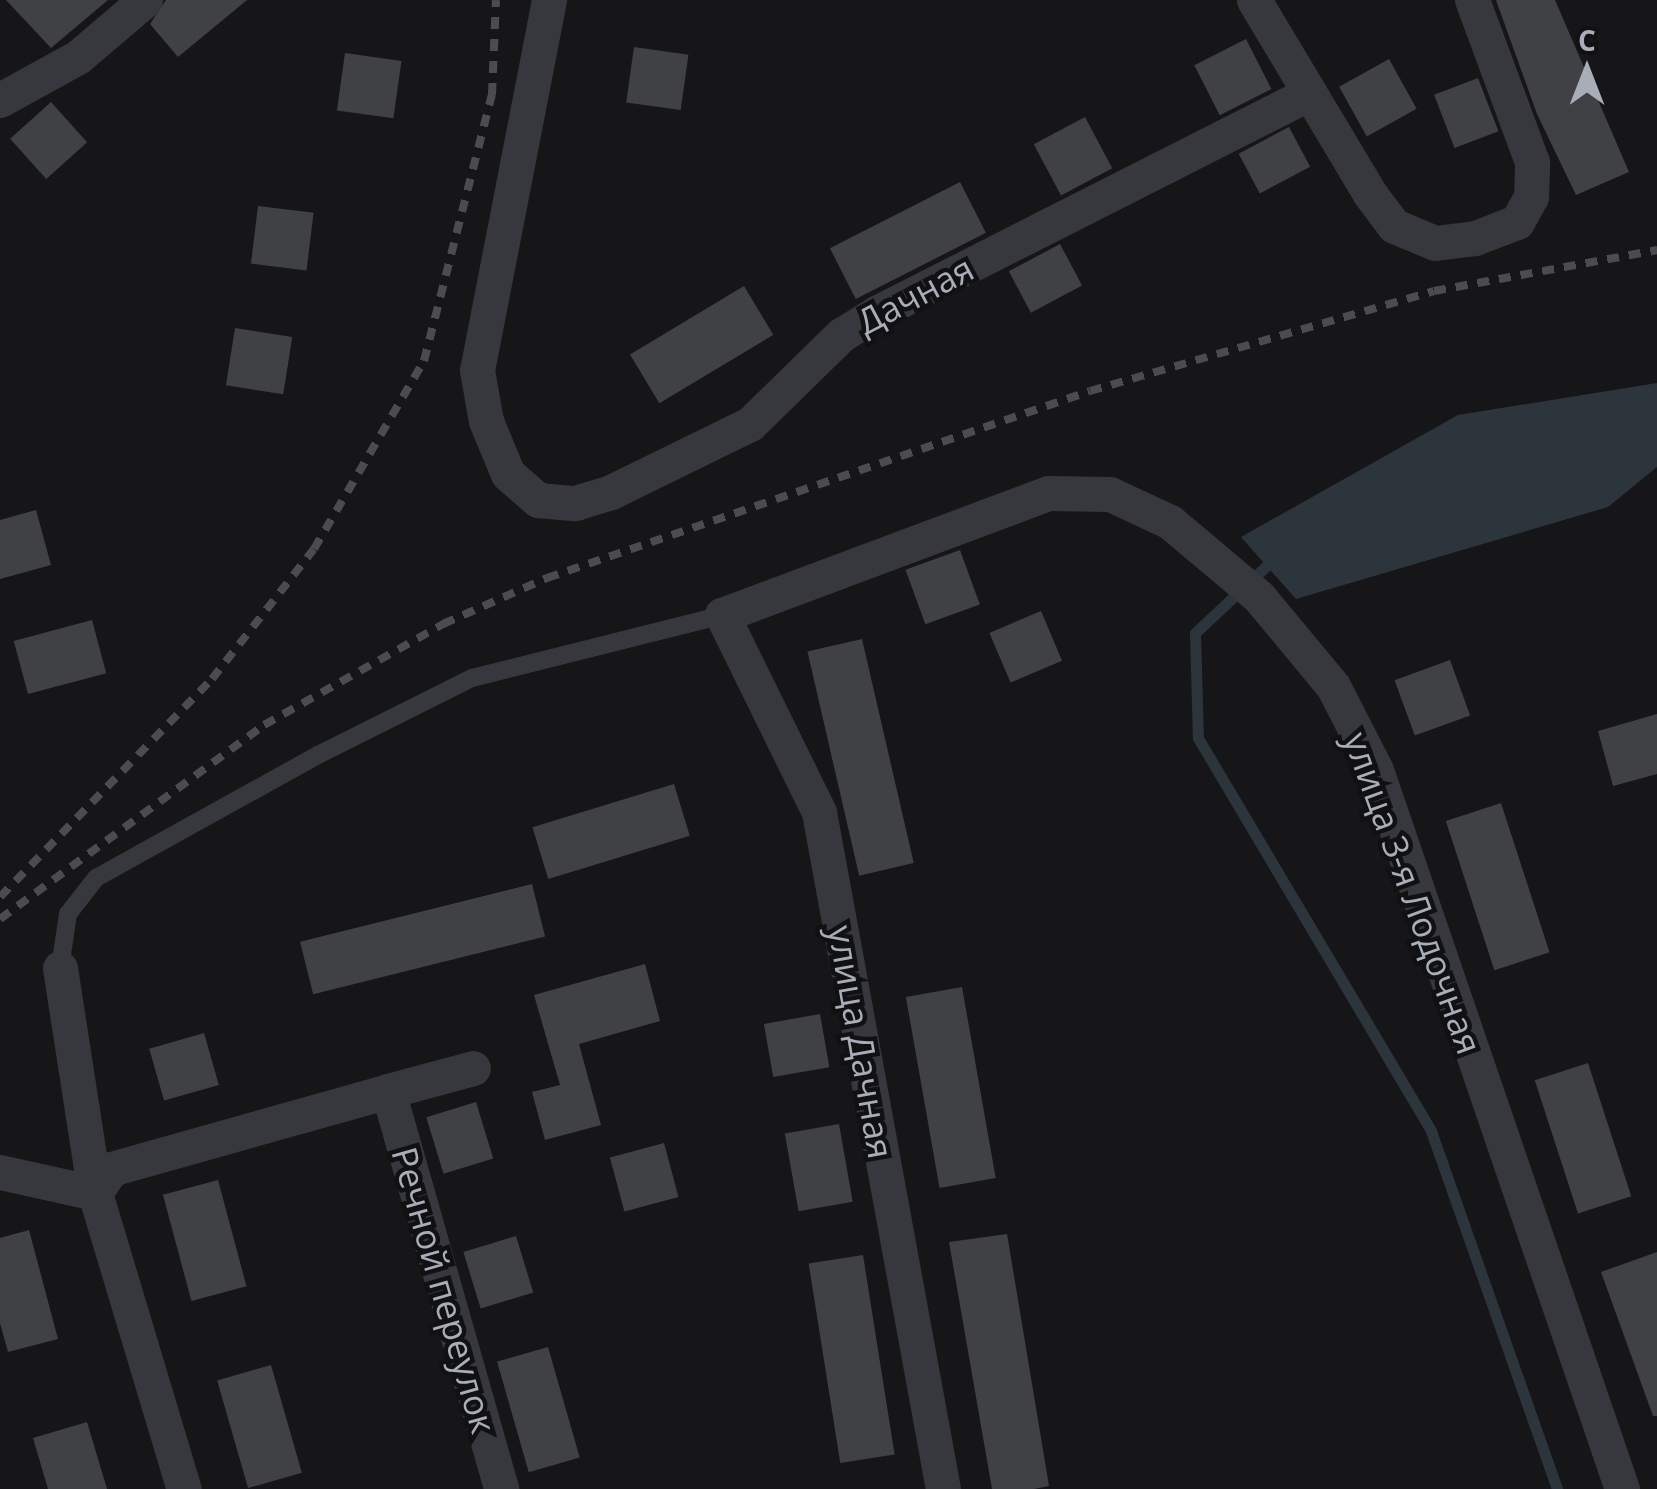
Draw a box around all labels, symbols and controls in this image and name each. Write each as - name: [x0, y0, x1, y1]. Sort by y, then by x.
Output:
- north arrow: [1537, 20, 1637, 120]
- text: С: [1578, 21, 1596, 59]
- street label: Дачная: [850, 247, 980, 343]
- street label: улица 3-я Лодочная: [1335, 727, 1491, 1059]
- street label: улица Дачная: [820, 922, 902, 1162]
- street label: Речной переулок: [383, 1142, 505, 1438]

